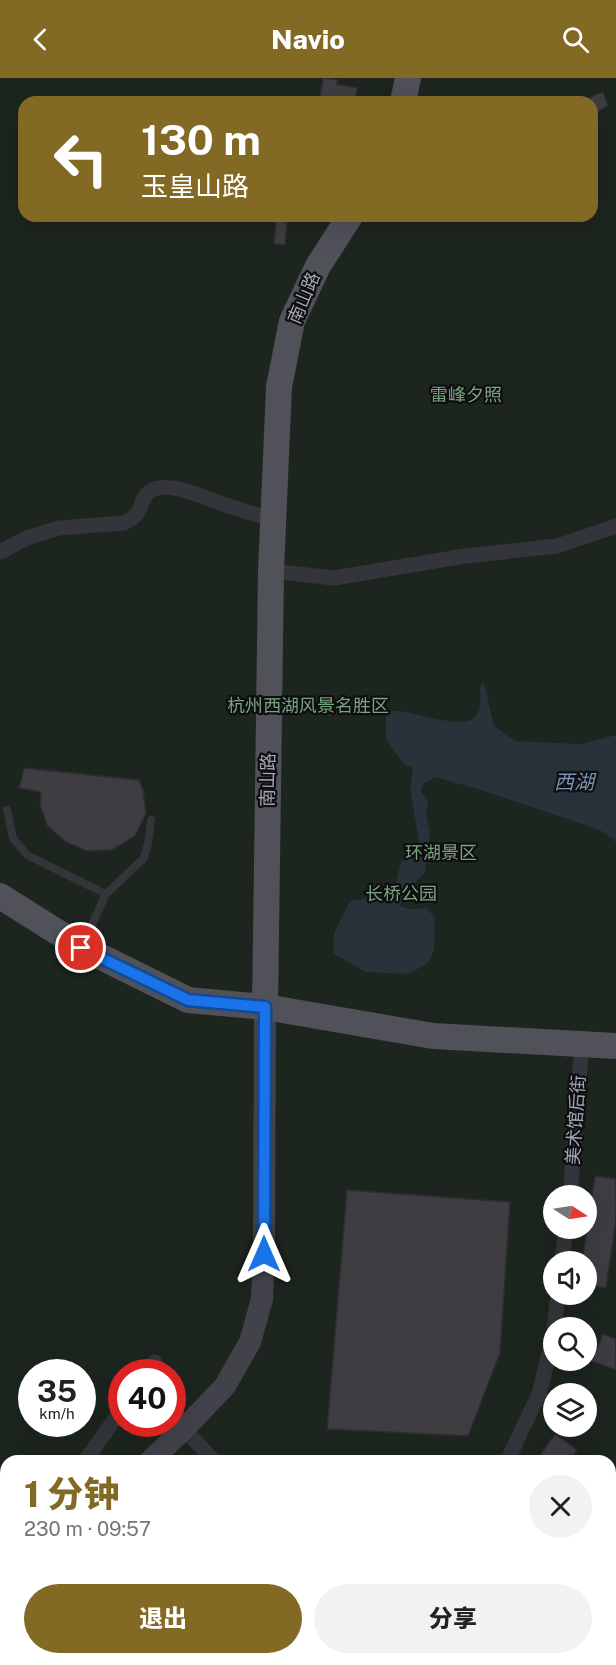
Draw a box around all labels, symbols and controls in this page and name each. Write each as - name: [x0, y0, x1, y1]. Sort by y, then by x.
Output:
- icon: back: [24, 23, 57, 56]
- text: Navio: [271, 23, 345, 55]
- icon: search: [559, 23, 592, 56]
- text: 130 m: [141, 115, 261, 164]
- icon: left: [42, 120, 120, 198]
- text: 玉皇山路: [141, 170, 249, 202]
- street label: 南山路: [283, 269, 324, 327]
- park label: 雷峰夕照: [430, 384, 502, 405]
- park label: 杭州西湖风景名胜区: [227, 695, 389, 716]
- street label: 南山路: [257, 753, 278, 807]
- water label: 西湖: [554, 770, 597, 794]
- park label: 环湖景区: [405, 842, 477, 863]
- park label: 长桥公园: [365, 883, 437, 904]
- pin: [55, 922, 106, 973]
- icon: arrive: [64, 931, 97, 964]
- street label: 美术馆后街: [562, 1074, 589, 1166]
- north arrow: [543, 1185, 597, 1239]
- map controls: [543, 1185, 597, 1437]
- position arrow: [232, 1222, 296, 1286]
- button: sound: [543, 1251, 597, 1305]
- button: search: [543, 1317, 597, 1371]
- speed limit sign: 40: [108, 1359, 186, 1437]
- text: 35: [37, 1373, 77, 1409]
- button: layers: [543, 1383, 597, 1437]
- text: km/h: [39, 1405, 75, 1422]
- text: 1 分钟: [24, 1473, 120, 1515]
- button: close: [529, 1475, 592, 1538]
- text: 230 m · 09:57: [24, 1517, 151, 1541]
- button: 退出: [24, 1584, 302, 1653]
- button: 分享: [314, 1584, 592, 1653]

